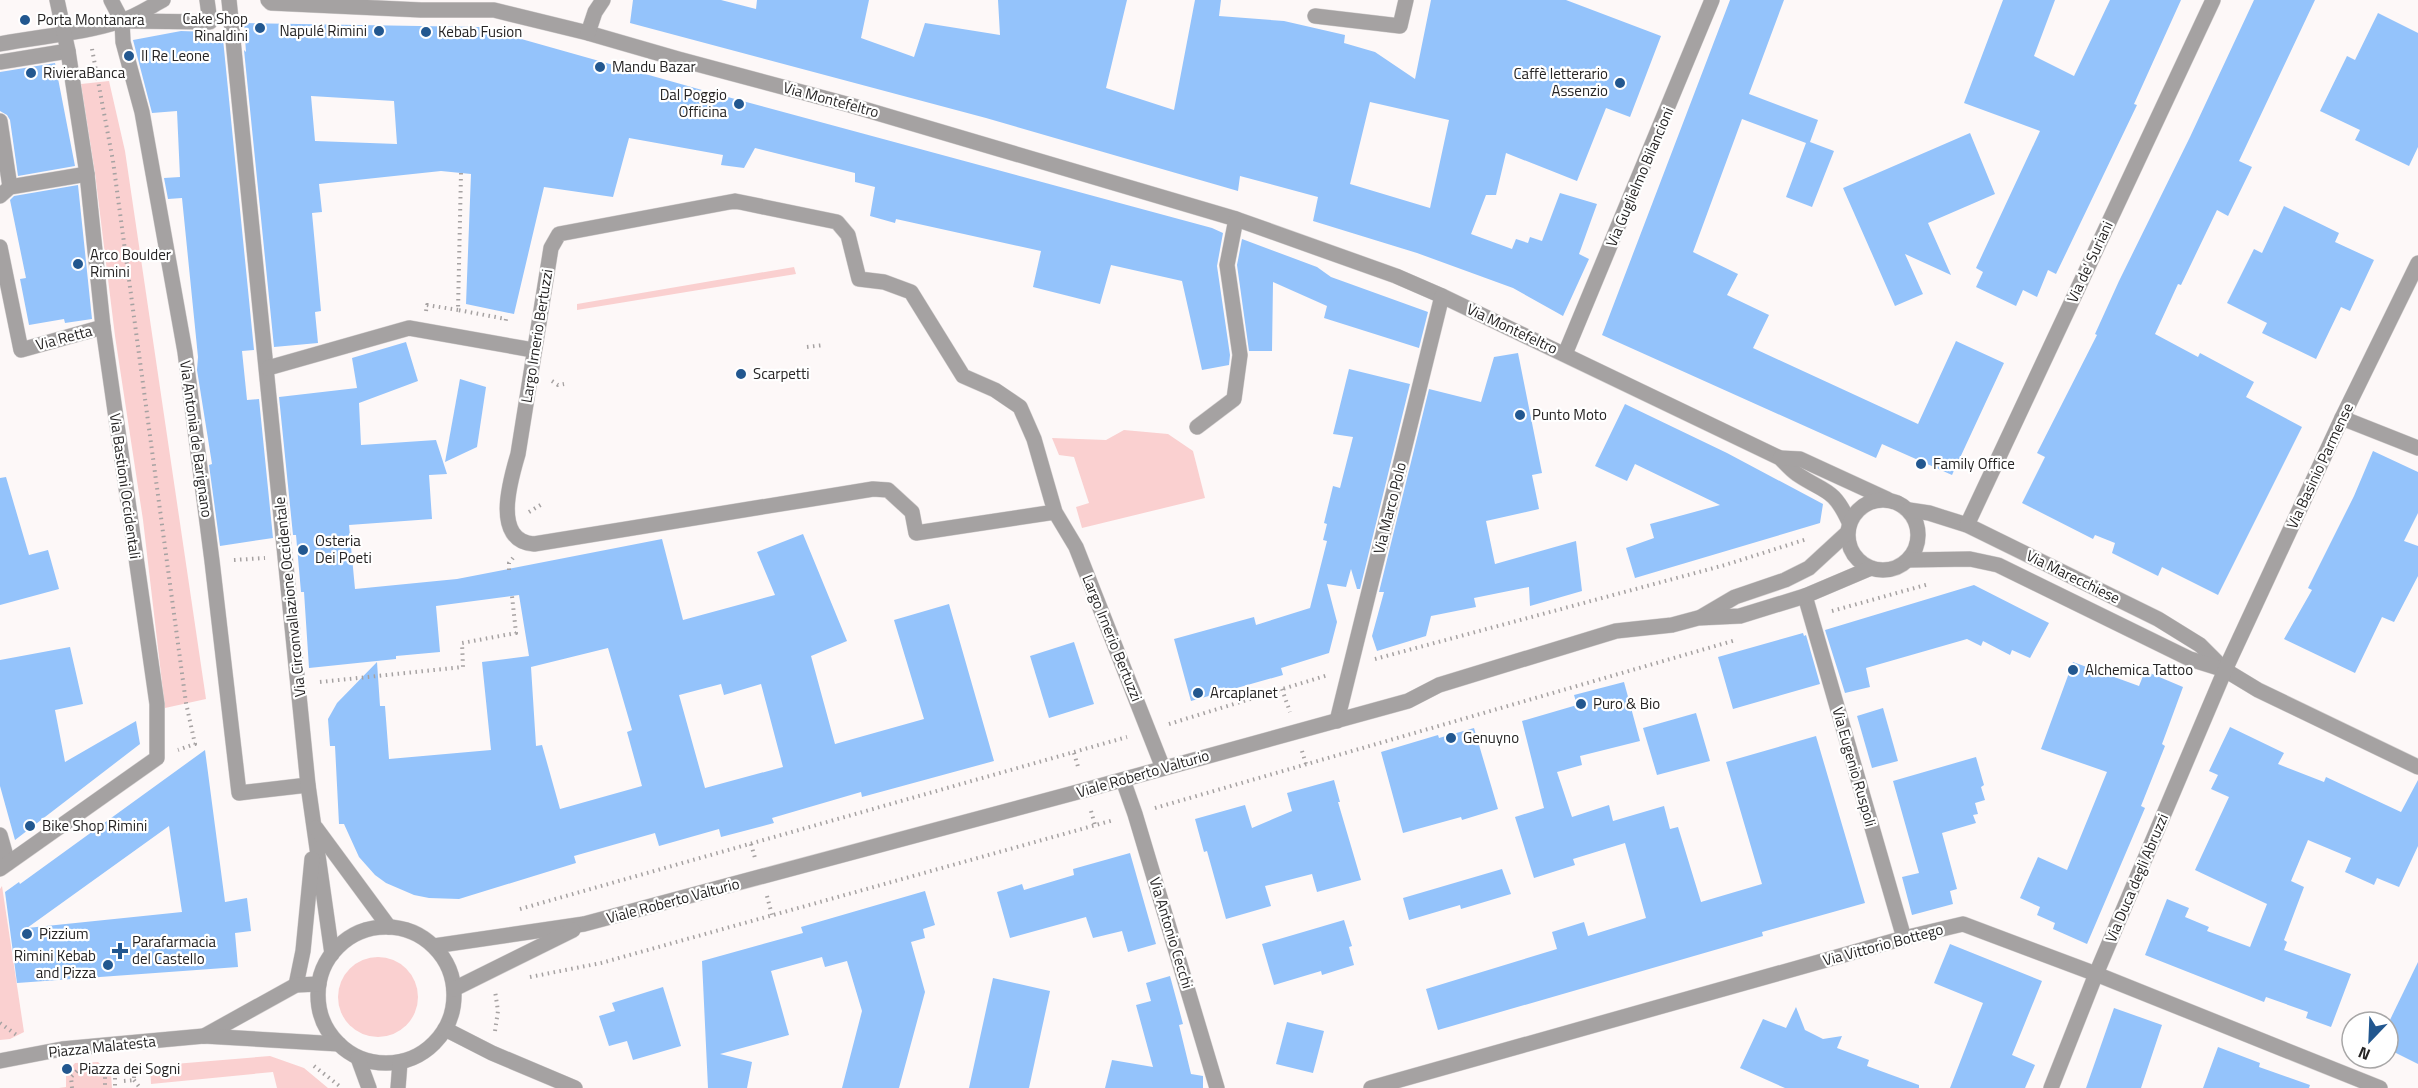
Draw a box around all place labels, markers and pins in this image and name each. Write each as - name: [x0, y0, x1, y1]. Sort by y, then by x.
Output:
- place label: Cake Shop Rinaldini: [182, 7, 248, 47]
- place label: Porta Montanara: [37, 8, 145, 31]
- marker: Porta Montanara: [18, 13, 32, 27]
- place label: Napulé Rimini: [279, 19, 367, 42]
- place label: Kebab Fusion: [438, 20, 522, 43]
- marker: Cake Shop Rinaldini: [253, 21, 267, 35]
- marker: Napulé Rimini: [372, 24, 386, 38]
- marker: Kebab Fusion: [419, 25, 433, 39]
- place label: Il Re Leone: [141, 44, 210, 67]
- marker: Il Re Leone: [122, 49, 136, 63]
- place label: Mandu Bazar: [612, 55, 696, 78]
- marker: Mandu Bazar: [593, 60, 607, 74]
- place label: RivieraBanca: [43, 61, 126, 84]
- place label: Caffè letterario Assenzio: [1513, 62, 1608, 102]
- marker: RivieraBanca: [24, 66, 38, 80]
- marker: Caffè letterario Assenzio: [1613, 76, 1627, 90]
- place label: Dal Poggio Officina: [660, 83, 727, 123]
- marker: Dal Poggio Officina: [732, 97, 746, 111]
- place label: Arco Boulder Rimini: [90, 243, 171, 283]
- marker: Arco Boulder Rimini: [71, 257, 85, 271]
- place label: Scarpetti: [753, 362, 810, 385]
- marker: Scarpetti: [734, 367, 748, 381]
- place label: Punto Moto: [1532, 403, 1607, 426]
- marker: Punto Moto: [1513, 408, 1527, 422]
- place label: Family Office: [1933, 452, 2015, 475]
- marker: Family Office: [1914, 457, 1928, 471]
- place label: Osteria Dei Poeti: [315, 529, 372, 569]
- marker: Osteria Dei Poeti: [296, 543, 310, 557]
- place label: Alchemica Tattoo: [2085, 658, 2193, 681]
- marker: Alchemica Tattoo: [2066, 663, 2080, 677]
- place label: Arcaplanet: [1210, 681, 1279, 704]
- marker: Arcaplanet: [1191, 686, 1205, 700]
- place label: Puro & Bio: [1593, 692, 1660, 715]
- marker: Puro & Bio: [1574, 697, 1588, 711]
- place label: Genuyno: [1463, 726, 1519, 749]
- marker: Genuyno: [1444, 731, 1458, 745]
- place label: Bike Shop Rimini: [42, 814, 147, 837]
- marker: Bike Shop Rimini: [23, 819, 37, 833]
- place label: Pizzium: [39, 922, 89, 945]
- marker: Pizzium: [20, 927, 34, 941]
- place label: Parafarmacia del Castello: [132, 930, 217, 970]
- place label: Rimini Kebab and Pizza: [14, 944, 96, 984]
- marker: Parafarmacia del Castello: [113, 944, 127, 958]
- marker: Rimini Kebab and Pizza: [101, 958, 115, 972]
- place label: Piazza dei Sogni: [79, 1057, 180, 1080]
- marker: Piazza dei Sogni: [60, 1062, 74, 1076]

